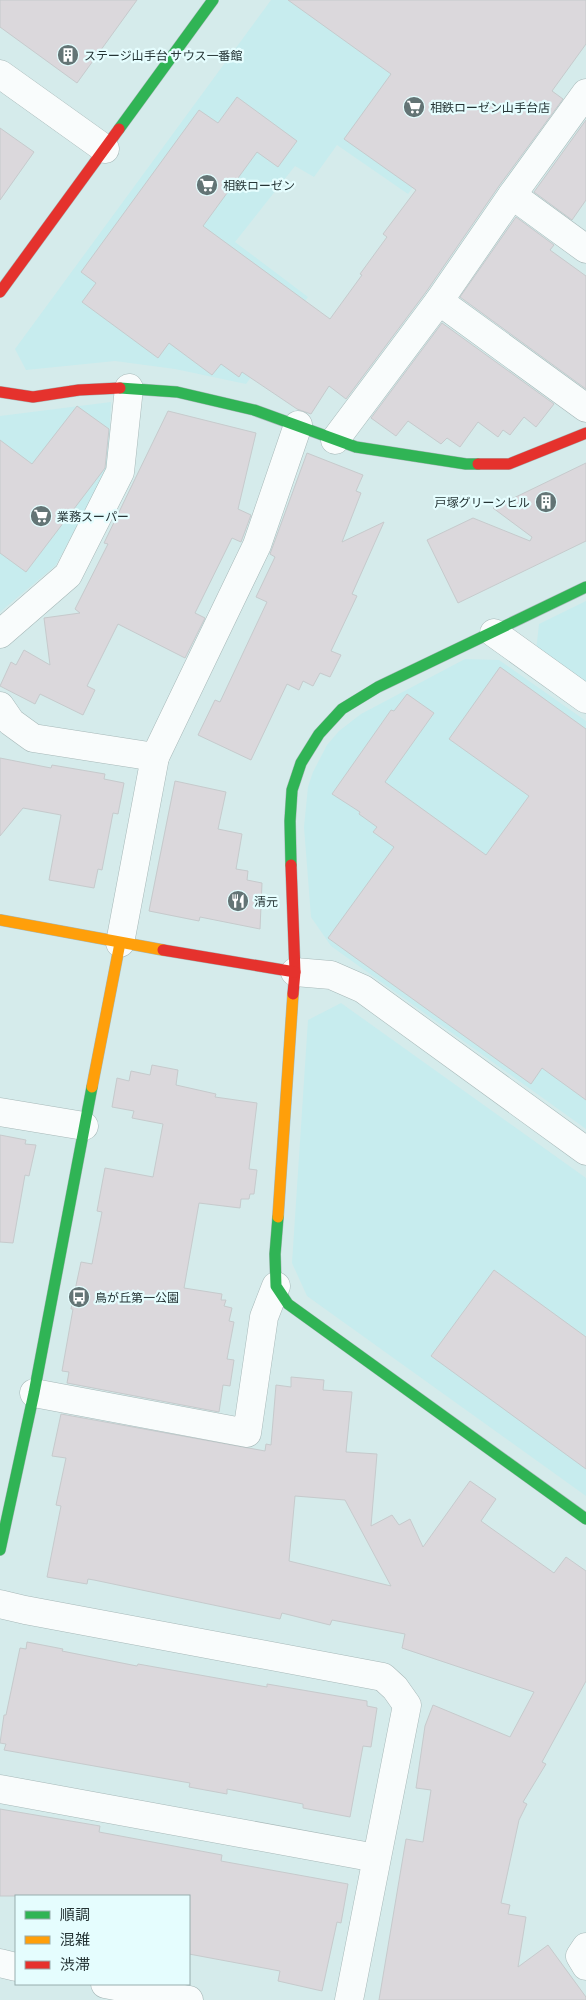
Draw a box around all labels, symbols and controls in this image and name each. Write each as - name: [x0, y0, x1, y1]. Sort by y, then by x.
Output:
- building icon: ステージ山手台 サウス一番館: [56, 43, 80, 67]
- place label: ステージ山手台 サウス一番館: [84, 46, 242, 65]
- supermarket icon: 相鉄ローゼン山手台店: [402, 95, 426, 119]
- place label: 相鉄ローゼン山手台店: [430, 98, 550, 117]
- supermarket icon: 相鉄ローゼン: [195, 173, 219, 197]
- place label: 相鉄ローゼン: [223, 176, 295, 195]
- building icon: 戸塚グリーンヒル: [534, 490, 558, 514]
- place label: 戸塚グリーンヒル: [435, 493, 530, 512]
- supermarket icon: 業務スーパー: [29, 504, 53, 528]
- place label: 業務スーパー: [57, 507, 129, 526]
- restaurant icon: 清元: [226, 889, 250, 913]
- place label: 清元: [254, 892, 278, 911]
- bus stop icon: 鳥が丘第一公園: [67, 1285, 91, 1309]
- place label: 鳥が丘第一公園: [95, 1288, 179, 1307]
- legend: [15, 1895, 190, 1985]
- text: 順調: [60, 1903, 90, 1926]
- text: 混雑: [60, 1928, 90, 1951]
- text: 渋滞: [60, 1953, 90, 1976]

